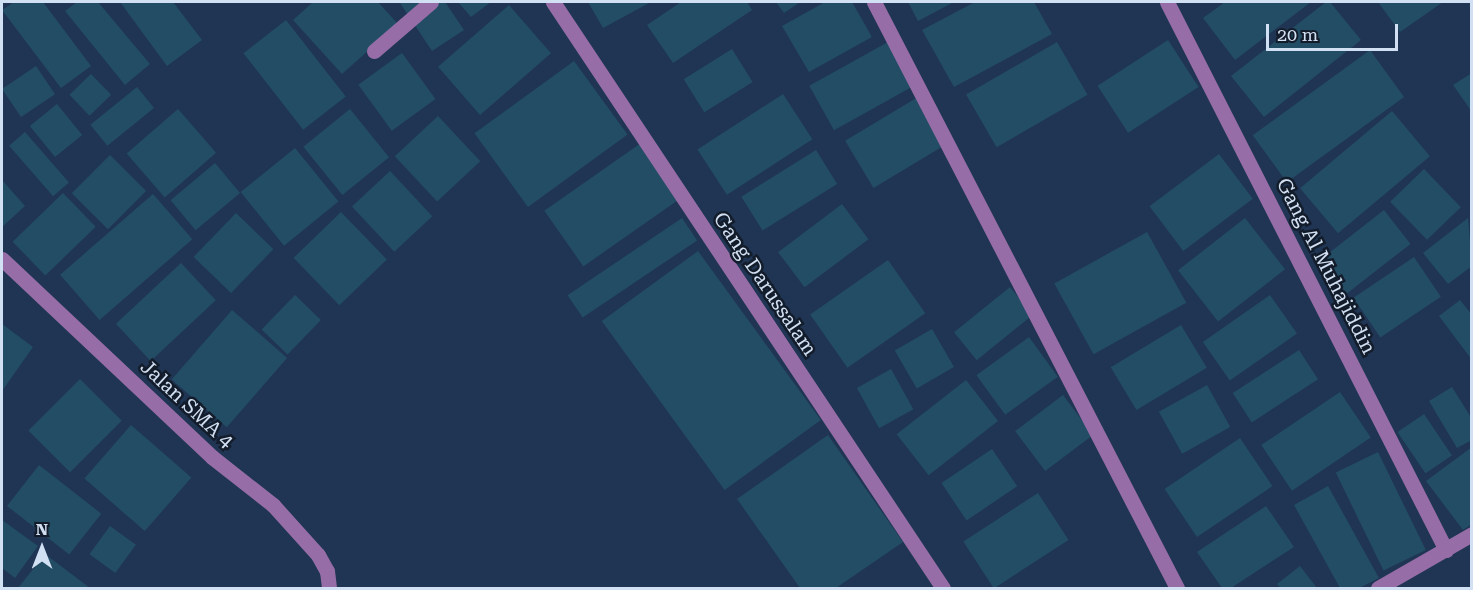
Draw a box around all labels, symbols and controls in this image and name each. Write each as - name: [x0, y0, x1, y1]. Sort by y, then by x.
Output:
- scale bar: [1269, 12, 1401, 50]
- text: 20 m: [1277, 24, 1318, 45]
- street label: Gang Al Muhajiddin: [1271, 174, 1381, 358]
- street label: Gang Darussalam: [708, 208, 822, 360]
- street label: Jalan SMA 4: [136, 355, 238, 453]
- north arrow: [12, 518, 72, 578]
- text: N: [36, 520, 48, 539]

